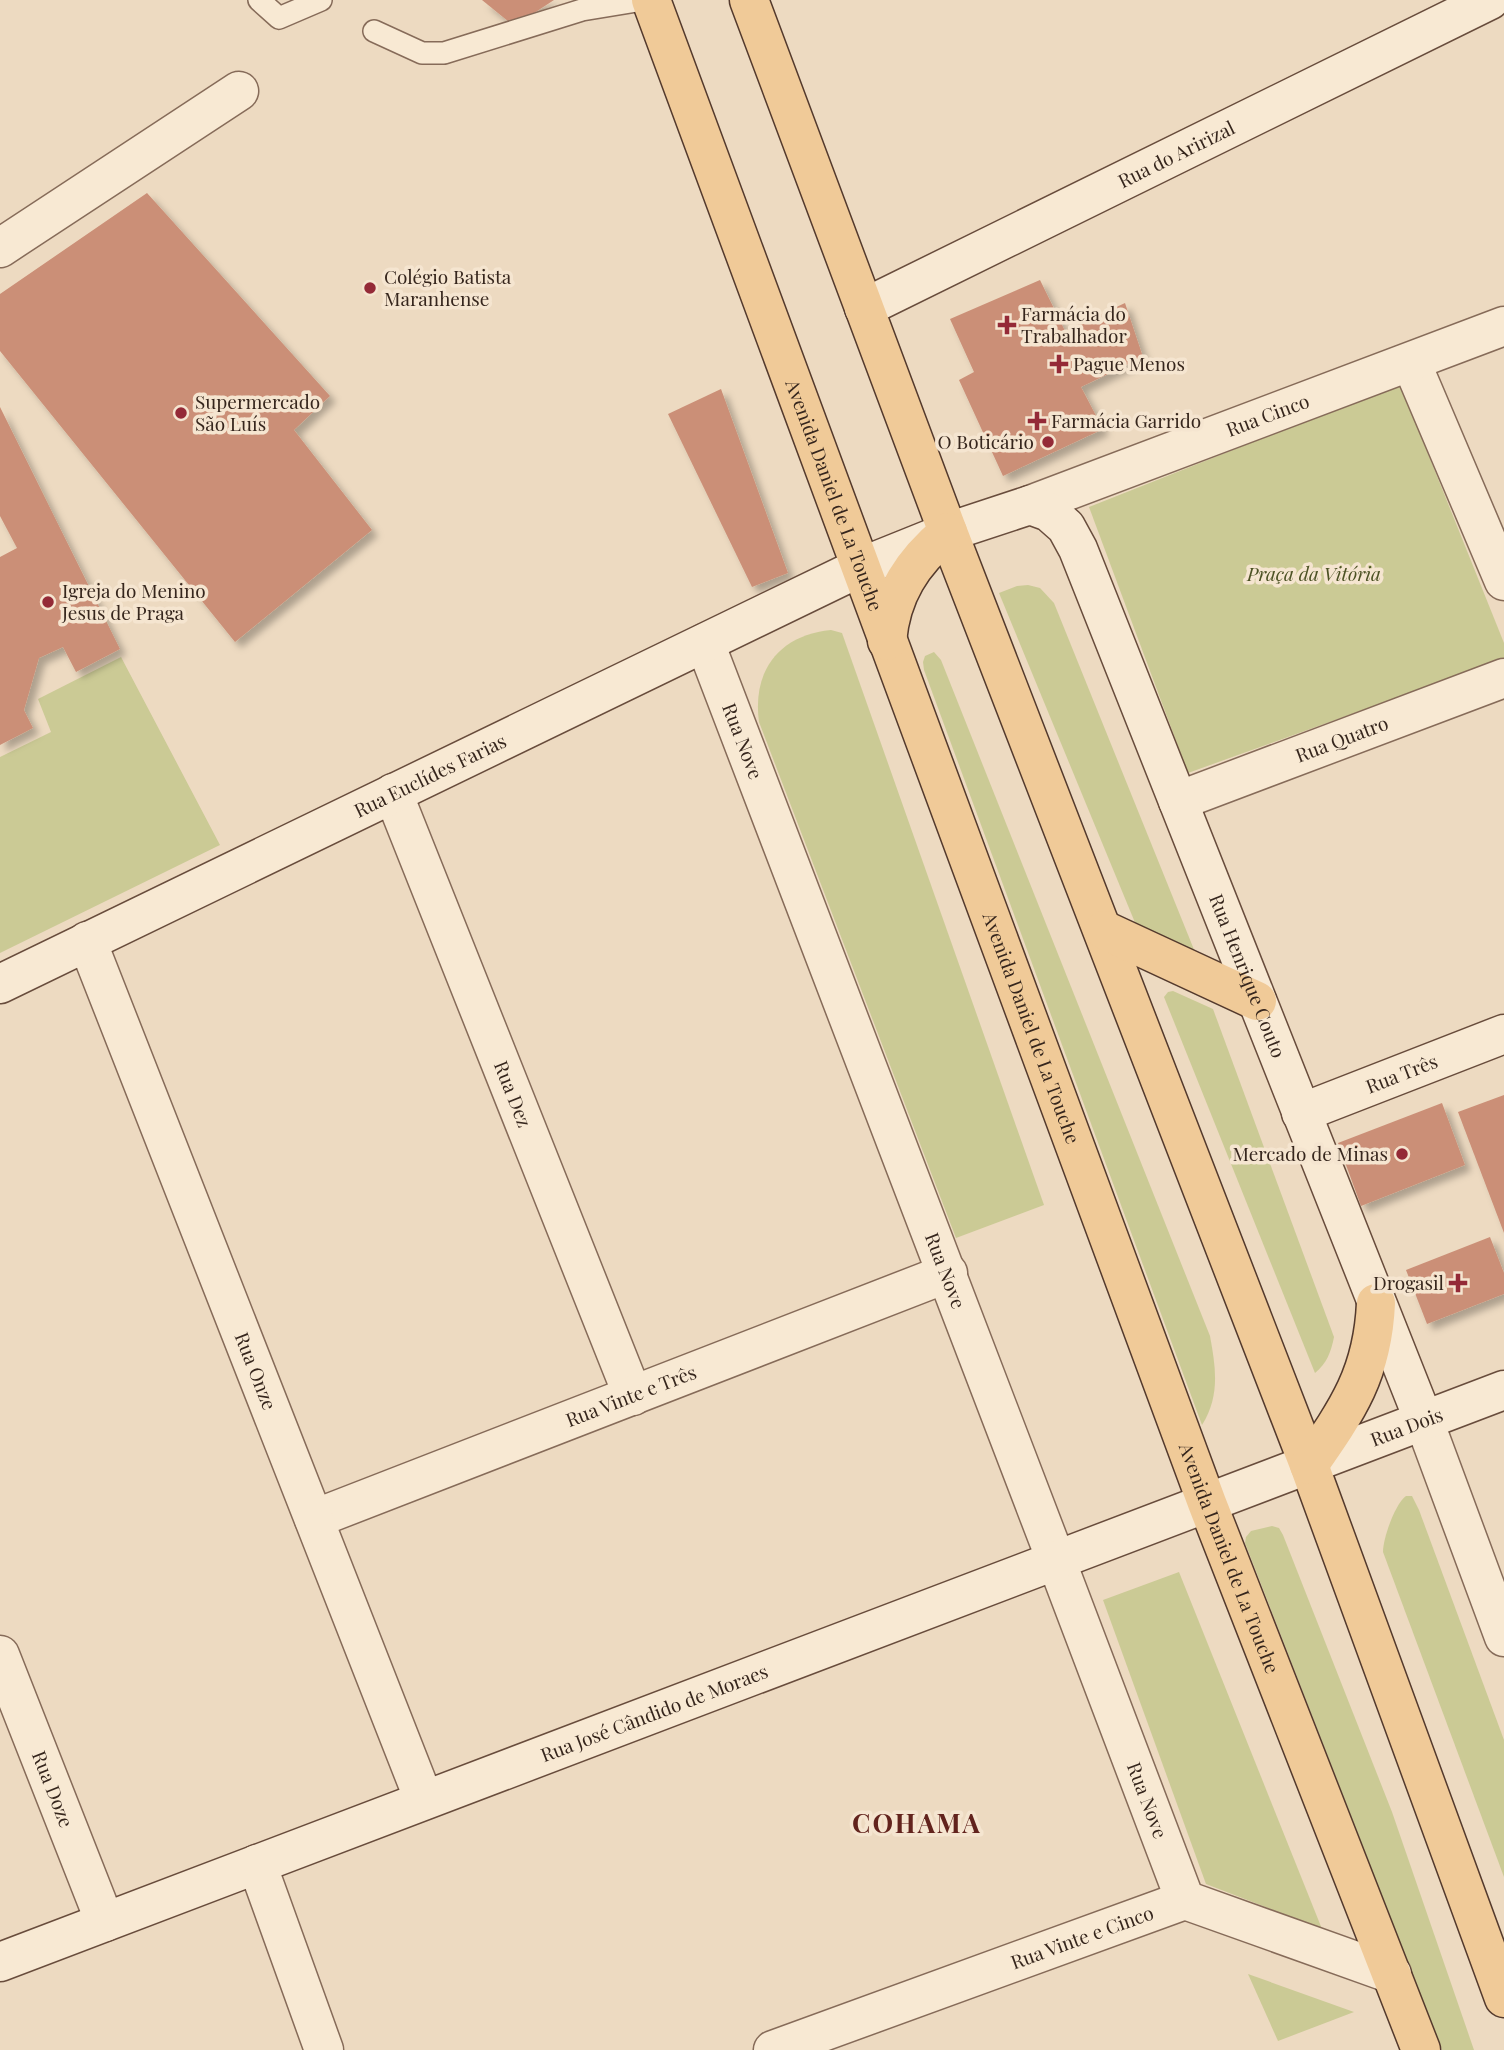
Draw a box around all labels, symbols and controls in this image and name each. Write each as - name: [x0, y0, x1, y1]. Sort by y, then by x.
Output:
- street label: Rua do Aririzal: [1113, 114, 1239, 193]
- place label: Colégio Batista Maranhense: [384, 263, 512, 311]
- marker: Colégio Batista Maranhense: [362, 280, 378, 296]
- place label: Farmácia do Trabalhador: [1021, 300, 1127, 348]
- marker: Farmácia do Trabalhador: [999, 317, 1015, 333]
- place label: Pague Menos: [1073, 350, 1185, 376]
- marker: Pague Menos: [1051, 356, 1067, 372]
- street label: Avenida Daniel de La Touche: [780, 374, 890, 614]
- street label: Rua Cinco: [1222, 387, 1313, 442]
- place label: Supermercado São Luís: [195, 388, 320, 436]
- marker: Supermercado São Luís: [173, 405, 189, 421]
- place label: Farmácia Garrido: [1051, 407, 1201, 433]
- marker: Farmácia Garrido: [1029, 413, 1045, 429]
- place label: O Boticário: [938, 428, 1034, 454]
- marker: O Boticário: [1040, 434, 1056, 450]
- park label: Praça da Vitória: [1246, 560, 1381, 586]
- place label: Igreja do Menino Jesus de Praga: [61, 577, 206, 625]
- marker: Igreja do Menino Jesus de Praga: [40, 594, 56, 610]
- street label: Rua Nove: [717, 699, 770, 782]
- street label: Rua Quatro: [1291, 709, 1391, 768]
- street label: Rua Euclídes Farias: [349, 727, 510, 823]
- street label: Rua Henrique Couto: [1204, 890, 1293, 1061]
- street label: Avenida Daniel de La Touche: [977, 907, 1087, 1147]
- street label: Rua Três: [1362, 1047, 1441, 1099]
- street label: Rua Dez: [489, 1056, 539, 1131]
- place label: Mercado de Minas: [1232, 1140, 1388, 1166]
- marker: Mercado de Minas: [1394, 1146, 1410, 1162]
- street label: Rua Nove: [920, 1228, 972, 1312]
- place label: Drogasil: [1373, 1269, 1445, 1295]
- marker: Drogasil: [1450, 1275, 1466, 1291]
- street label: Rua Onze: [230, 1328, 284, 1413]
- street label: Rua Vinte e Três: [562, 1358, 700, 1432]
- street label: Rua Dois: [1366, 1400, 1446, 1452]
- street label: Avenida Daniel de La Touche: [1174, 1438, 1286, 1677]
- street label: Rua José Cândido de Moraes: [537, 1657, 771, 1767]
- street label: Rua Doze: [27, 1747, 80, 1831]
- street label: Rua Nove: [1122, 1758, 1174, 1842]
- district label: COHAMA: [852, 1805, 982, 1840]
- street label: Rua Vinte e Cinco: [1007, 1899, 1157, 1974]

